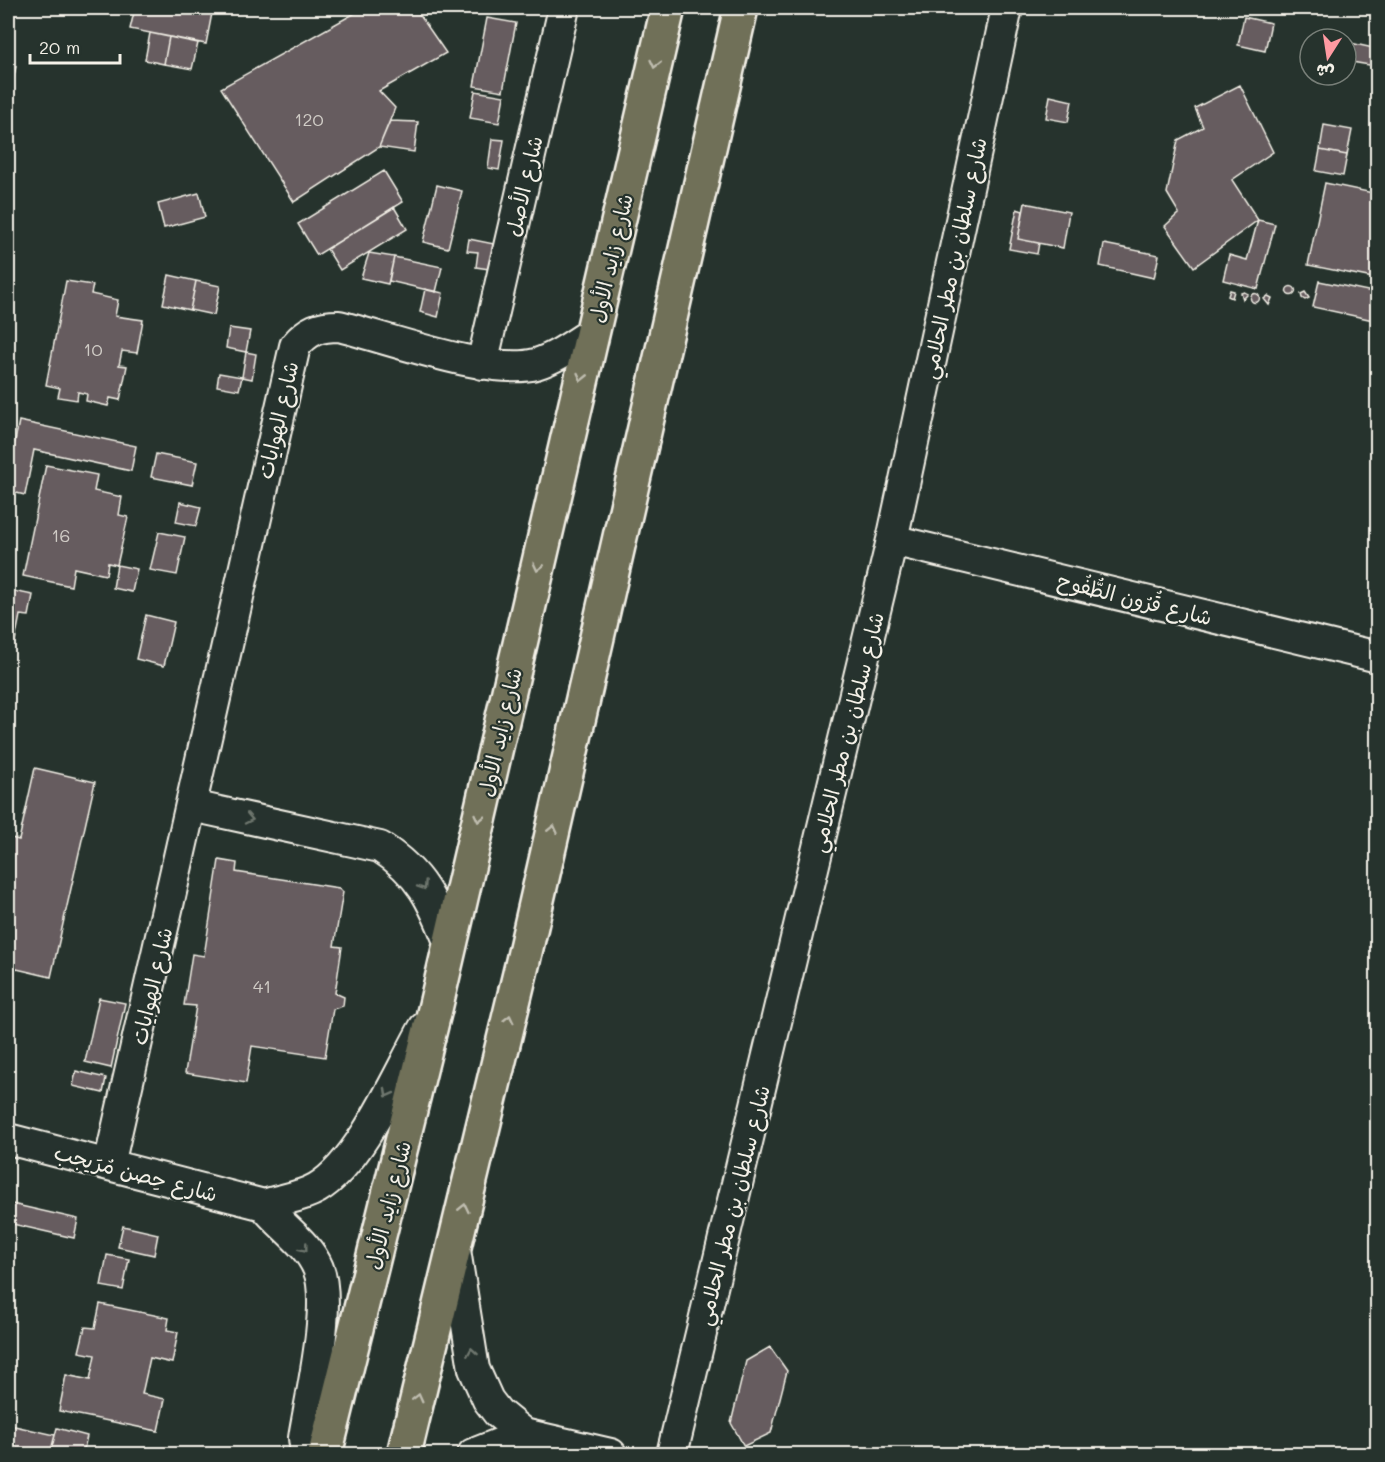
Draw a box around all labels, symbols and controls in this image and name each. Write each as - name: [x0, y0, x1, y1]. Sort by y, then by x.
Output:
- scale bar: [30, 27, 120, 65]
- north arrow: [1298, 27, 1358, 87]
- text: 20 m: [39, 35, 80, 59]
- one-way arrow: [649, 59, 662, 69]
- text: ش: [1314, 60, 1336, 84]
- house number: 120: [294, 107, 324, 131]
- street label: شارع الأصل: [498, 133, 551, 240]
- street label: شارع سلطان بن مطر الحلامي: [914, 135, 999, 383]
- street label: شارع زايد الأول: [582, 191, 641, 326]
- house number: 10: [83, 337, 103, 361]
- street label: شارع الهوايات: [250, 359, 307, 482]
- one-way arrow: [576, 372, 589, 382]
- house number: 16: [52, 523, 70, 547]
- one-way arrow: [532, 562, 545, 572]
- street label: شارع قُرُون الطُّفُوح: [1054, 565, 1215, 633]
- street label: شارع سلطان بن مطر الحلامي: [803, 609, 896, 857]
- street label: شارع زايد الأول: [471, 665, 530, 800]
- one-way arrow: [244, 811, 254, 824]
- one-way arrow: [474, 813, 487, 823]
- one-way arrow: [546, 824, 559, 834]
- one-way arrow: [416, 879, 427, 890]
- street label: شارع الهوايات: [124, 925, 181, 1048]
- house number: 41: [253, 974, 271, 998]
- one-way arrow: [502, 1014, 515, 1024]
- street label: شارع سلطان بن مطر الحلامي: [689, 1082, 782, 1330]
- one-way arrow: [384, 1087, 395, 1097]
- street label: شارع حِصن مُرَيجب: [51, 1137, 221, 1210]
- street label: شارع زايد الأول: [358, 1138, 419, 1273]
- one-way arrow: [457, 1204, 470, 1214]
- one-way arrow: [297, 1241, 308, 1252]
- one-way arrow: [466, 1348, 478, 1357]
- one-way arrow: [410, 1393, 423, 1403]

